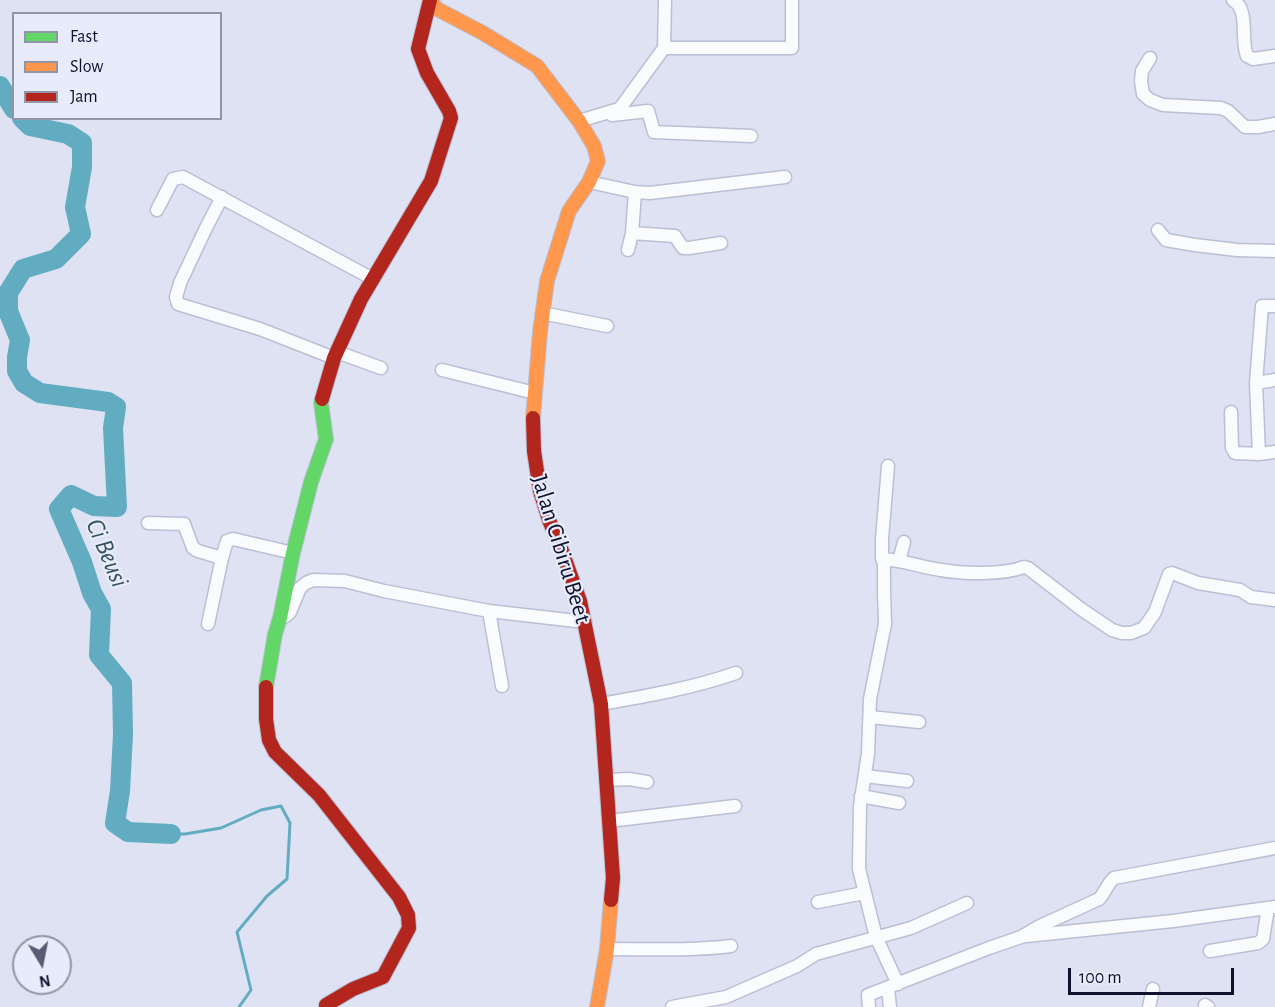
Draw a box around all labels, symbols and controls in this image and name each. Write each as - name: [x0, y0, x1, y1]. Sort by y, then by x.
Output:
- legend: [12, 12, 222, 120]
- text: Fast: [70, 28, 98, 46]
- text: Slow: [70, 58, 103, 76]
- text: Jam: [70, 88, 98, 106]
- street label: Jalan Cibiru Beet: [525, 471, 597, 627]
- water label: Ci Beusi: [79, 514, 135, 592]
- north arrow: [12, 935, 72, 995]
- scale bar: [1071, 956, 1238, 994]
- text: 100 m: [1079, 969, 1122, 987]
- text: N: [38, 972, 52, 990]

